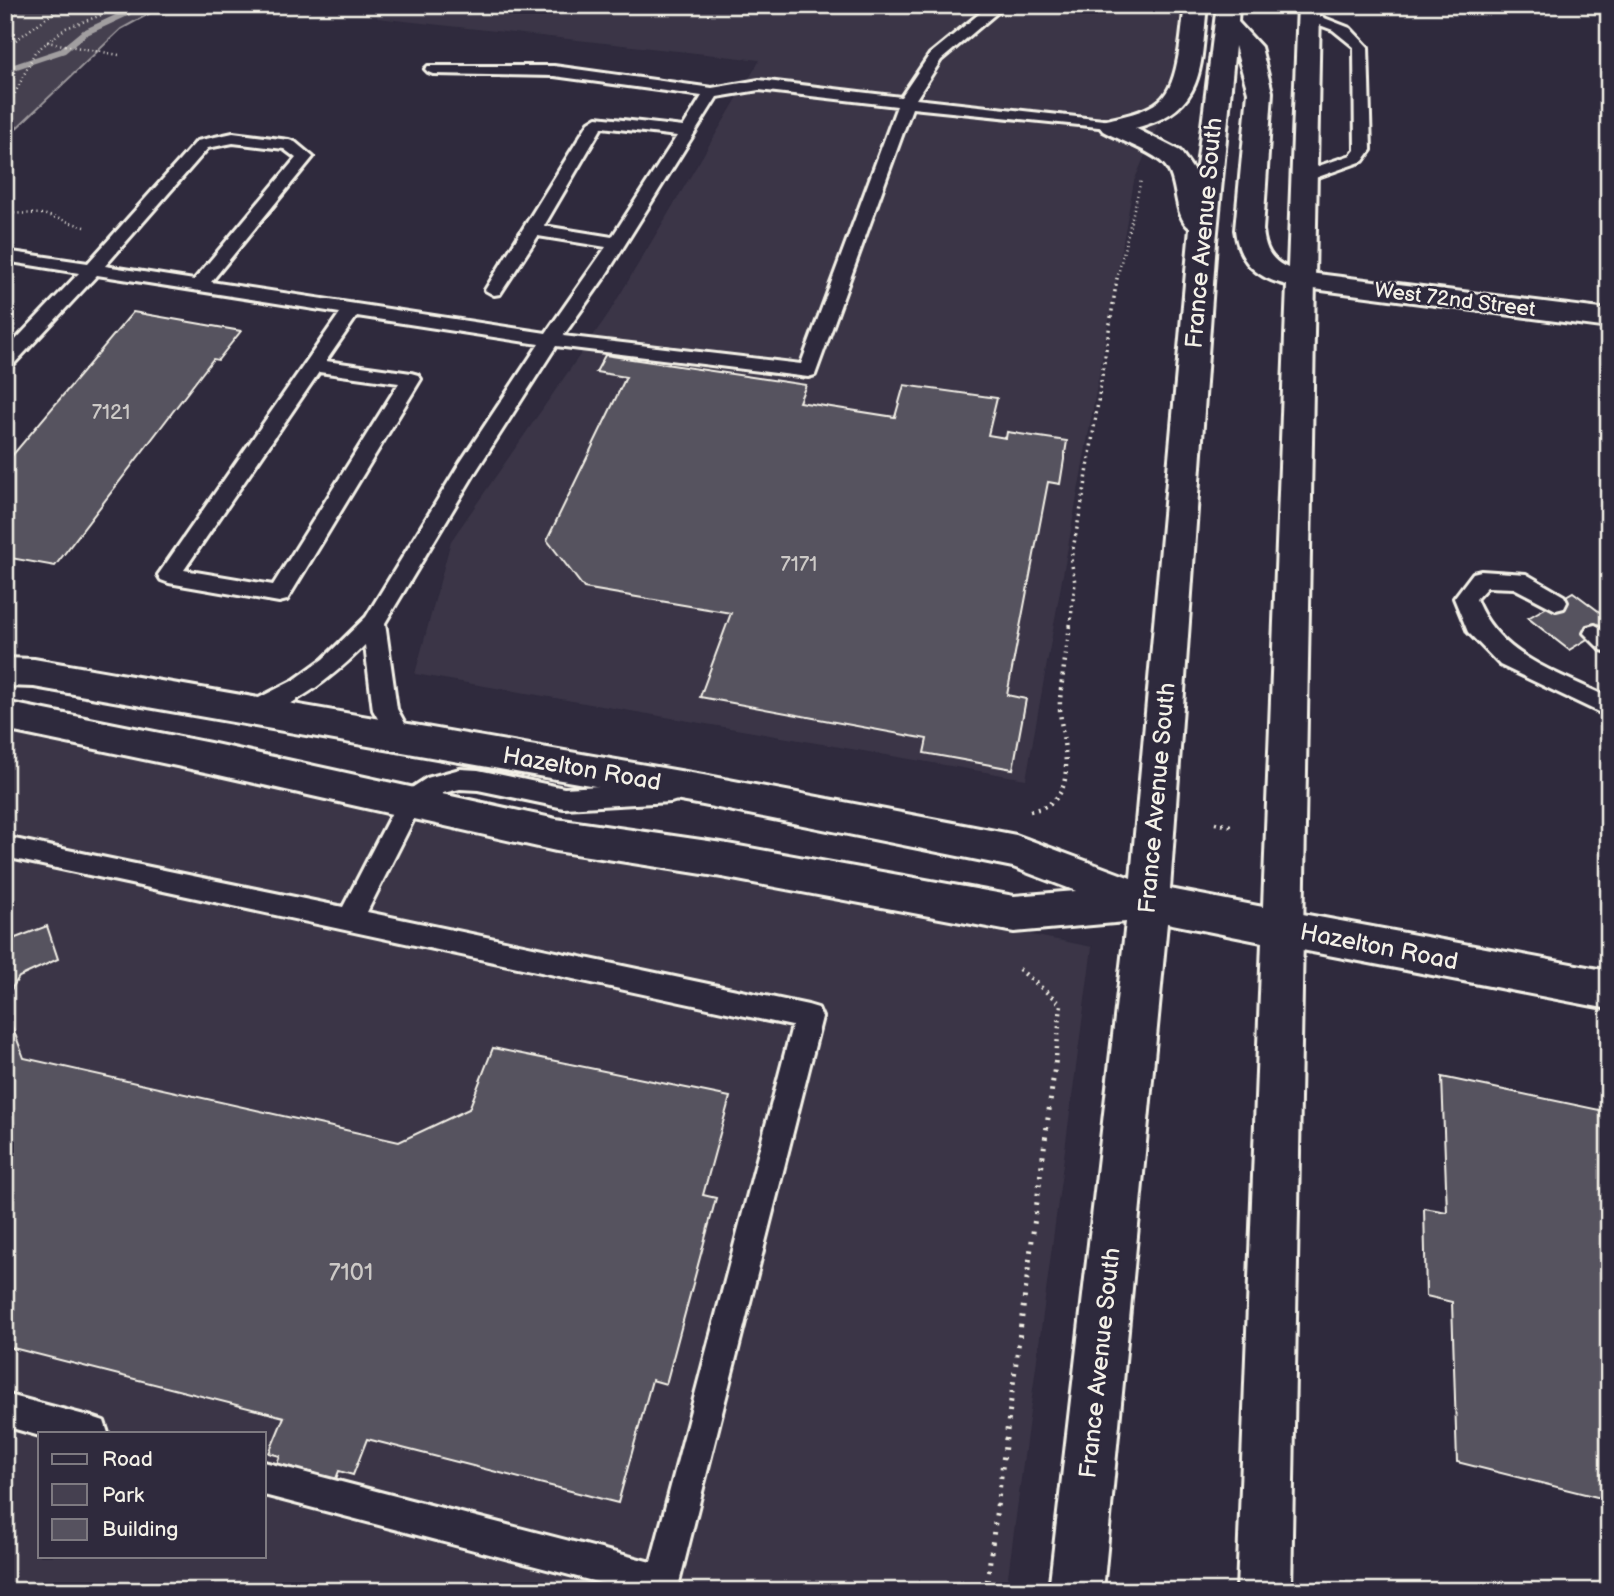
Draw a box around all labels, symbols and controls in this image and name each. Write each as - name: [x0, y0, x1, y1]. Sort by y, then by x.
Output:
- street label: France Avenue South: [1179, 116, 1229, 350]
- street label: West 72nd Street: [1373, 278, 1537, 322]
- house number: 7121: [92, 400, 130, 425]
- house number: 7171: [781, 552, 817, 577]
- street label: France Avenue South: [1132, 681, 1182, 915]
- street label: Hazelton Road: [501, 741, 663, 797]
- street label: Hazelton Road: [1298, 917, 1460, 977]
- street label: France Avenue South: [1073, 1246, 1127, 1480]
- house number: 7101: [329, 1258, 373, 1287]
- legend: [38, 1432, 266, 1558]
- text: Road: [102, 1447, 153, 1472]
- text: Park: [102, 1483, 145, 1508]
- text: Building: [102, 1517, 178, 1542]

